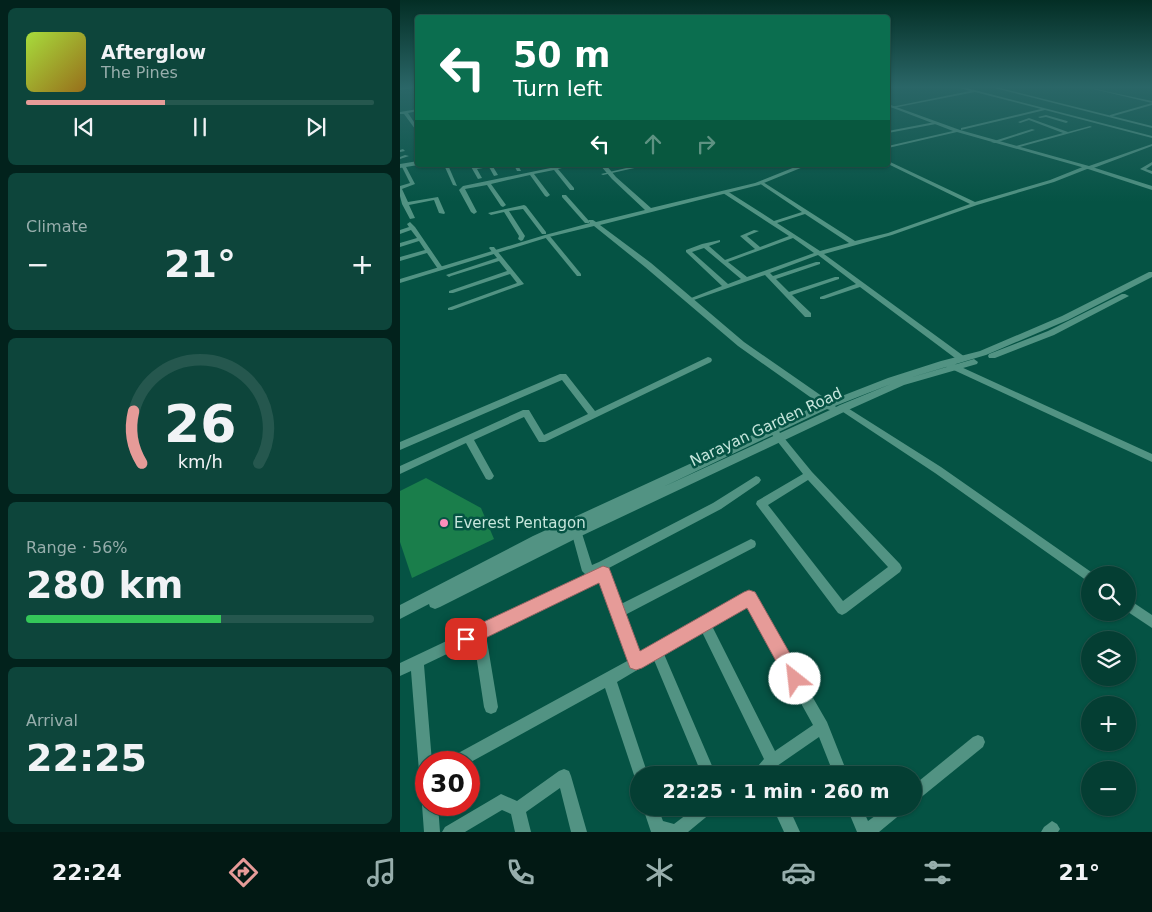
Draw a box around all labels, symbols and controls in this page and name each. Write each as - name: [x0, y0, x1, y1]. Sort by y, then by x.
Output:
- icon: left: [430, 35, 495, 100]
- text: 50 m: [513, 35, 610, 75]
- text: Afterglow: [101, 41, 206, 63]
- text: The Pines: [101, 63, 178, 82]
- text: Turn left: [513, 76, 602, 101]
- icon: previous: [70, 113, 98, 141]
- icon: pause: [186, 113, 214, 141]
- icon: next: [302, 113, 330, 141]
- icon: left: [586, 130, 614, 158]
- icon: ahead: [639, 130, 667, 158]
- icon: right: [692, 130, 720, 158]
- text: Climate: [26, 217, 88, 236]
- text: 21°: [164, 242, 236, 286]
- text: −: [26, 248, 49, 281]
- text: +: [351, 248, 374, 281]
- street label: Narayan Garden Road: [687, 384, 845, 470]
- text: 26: [164, 394, 236, 454]
- text: km/h: [177, 451, 223, 472]
- place label: Everest Pentagon: [454, 514, 586, 532]
- marker: Everest Pentagon: [438, 517, 450, 529]
- text: Range · 56%: [26, 538, 128, 557]
- text: 280 km: [26, 563, 183, 607]
- map controls: [1081, 566, 1136, 816]
- button: search: [1081, 566, 1136, 621]
- pin: [445, 618, 487, 660]
- icon: arrive: [452, 625, 480, 653]
- button: layers: [1081, 631, 1136, 686]
- position arrow: [768, 652, 820, 704]
- button: +: [1081, 696, 1136, 751]
- text: Arrival: [26, 711, 78, 730]
- text: 22:25: [26, 736, 147, 780]
- speed limit sign: 30: [415, 751, 480, 816]
- button: −: [1081, 761, 1136, 816]
- text: 22:25 · 1 min · 260 m: [662, 780, 890, 802]
- icon: directions: [226, 855, 261, 890]
- icon: music: [364, 855, 399, 890]
- icon: phone: [503, 855, 538, 890]
- icon: climate: [642, 855, 677, 890]
- icon: car: [781, 855, 816, 890]
- icon: filters: [920, 855, 955, 890]
- text: 22:24: [52, 860, 122, 885]
- text: 21°: [1058, 860, 1100, 885]

